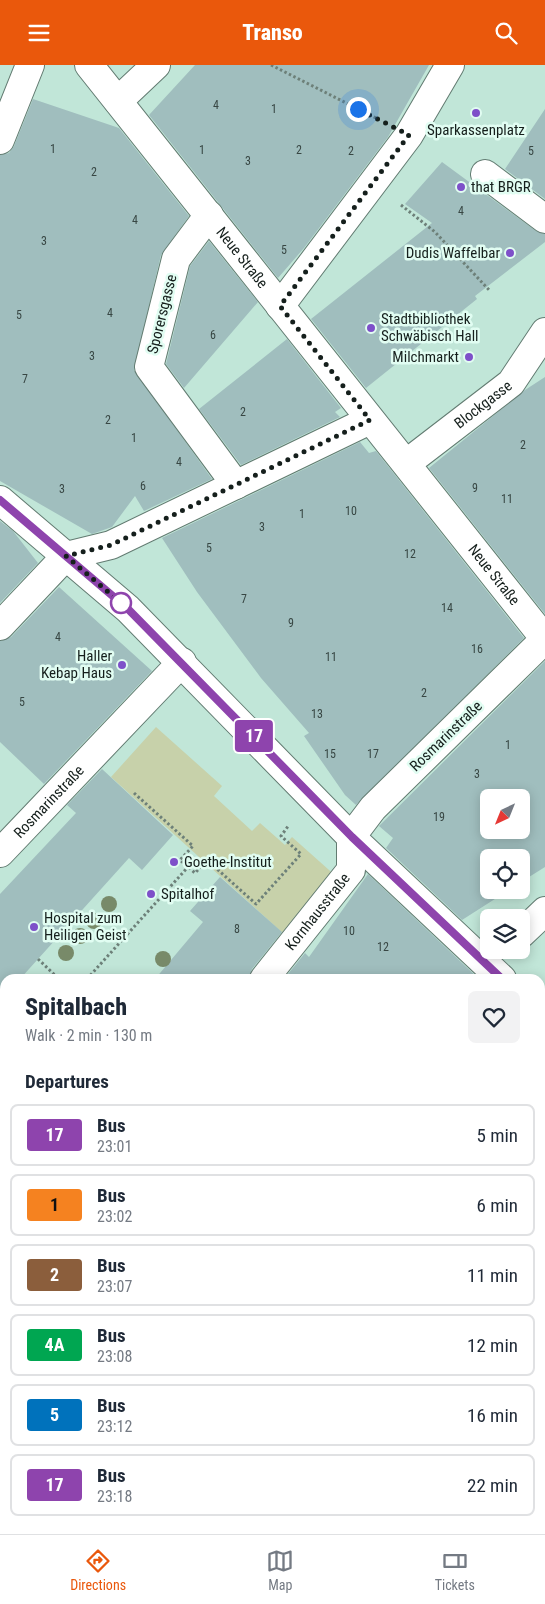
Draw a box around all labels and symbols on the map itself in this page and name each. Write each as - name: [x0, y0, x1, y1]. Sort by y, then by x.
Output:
- your location: [346, 97, 371, 122]
- house number: 4: [213, 98, 219, 112]
- house number: 1: [271, 102, 277, 116]
- marker: Sparkassenplatz: [470, 107, 482, 119]
- place label: Sparkassenplatz: [427, 121, 525, 139]
- house number: 1: [50, 142, 56, 156]
- house number: 1: [199, 143, 205, 157]
- house number: 2: [296, 143, 302, 157]
- house number: 2: [348, 144, 354, 158]
- house number: 5: [528, 144, 534, 158]
- house number: 3: [245, 154, 251, 168]
- house number: 2: [91, 165, 97, 179]
- place label: that BRGR: [471, 178, 531, 196]
- marker: that BRGR: [455, 181, 467, 193]
- house number: 4: [458, 204, 464, 218]
- house number: 4: [132, 213, 138, 227]
- street label: Neue Straße: [212, 224, 272, 292]
- house number: 3: [41, 234, 47, 248]
- house number: 5: [281, 243, 287, 257]
- place label: Dudis Waffelbar: [406, 244, 500, 262]
- marker: Dudis Waffelbar: [504, 247, 516, 259]
- street label: Sporersgasse: [143, 273, 181, 355]
- house number: 4: [107, 306, 113, 320]
- house number: 5: [16, 308, 22, 322]
- place label: Stadtbibliothek Schwäbisch Hall: [381, 310, 479, 345]
- marker: Stadtbibliothek Schwäbisch Hall: [365, 322, 377, 334]
- house number: 6: [210, 328, 216, 342]
- place label: Milchmarkt: [392, 348, 459, 366]
- house number: 3: [89, 349, 95, 363]
- marker: Milchmarkt: [463, 351, 475, 363]
- house number: 7: [22, 372, 28, 386]
- street label: Blockgasse: [451, 377, 516, 432]
- house number: 2: [240, 405, 246, 419]
- house number: 2: [105, 413, 111, 427]
- house number: 1: [131, 431, 137, 445]
- house number: 2: [520, 438, 526, 452]
- house number: 4: [176, 455, 182, 469]
- house number: 6: [140, 479, 146, 493]
- house number: 9: [472, 481, 478, 495]
- house number: 3: [59, 482, 65, 496]
- house number: 11: [501, 492, 513, 506]
- house number: 10: [345, 504, 357, 518]
- house number: 1: [299, 507, 305, 521]
- house number: 3: [259, 520, 265, 534]
- house number: 5: [206, 541, 212, 555]
- street label: Neue Straße: [464, 541, 524, 609]
- house number: 12: [404, 547, 416, 561]
- unlabelled marker: [110, 592, 132, 614]
- house number: 7: [241, 592, 247, 606]
- house number: 14: [441, 601, 453, 615]
- house number: 9: [288, 616, 294, 630]
- house number: 4: [55, 630, 61, 644]
- house number: 16: [471, 642, 483, 656]
- place label: Haller Kebap Haus: [41, 647, 112, 682]
- house number: 11: [325, 650, 337, 664]
- marker: Haller Kebap Haus: [116, 659, 128, 671]
- house number: 2: [421, 686, 427, 700]
- house number: 5: [19, 695, 25, 709]
- street label: Rosmarinstraße: [406, 697, 486, 775]
- house number: 13: [311, 707, 323, 721]
- line badge: 17: [232, 720, 276, 752]
- house number: 1: [505, 738, 511, 752]
- house number: 15: [324, 747, 336, 761]
- house number: 17: [367, 747, 379, 761]
- street label: Rosmarinstraße: [10, 761, 88, 842]
- house number: 3: [474, 767, 480, 781]
- north arrow: [480, 789, 530, 839]
- house number: 19: [433, 810, 445, 824]
- place label: Goethe-Institut: [184, 853, 272, 871]
- marker: Goethe-Institut: [168, 856, 180, 868]
- street label: Kornhausstraße: [281, 870, 354, 954]
- place label: Spitalhof: [161, 885, 214, 903]
- marker: Spitalhof: [145, 888, 157, 900]
- place label: Hospital zum Heiligen Geist: [44, 909, 126, 944]
- marker: Hospital zum Heiligen Geist: [28, 921, 40, 933]
- house number: 8: [234, 922, 240, 936]
- house number: 10: [343, 924, 355, 938]
- house number: 12: [377, 940, 389, 954]

